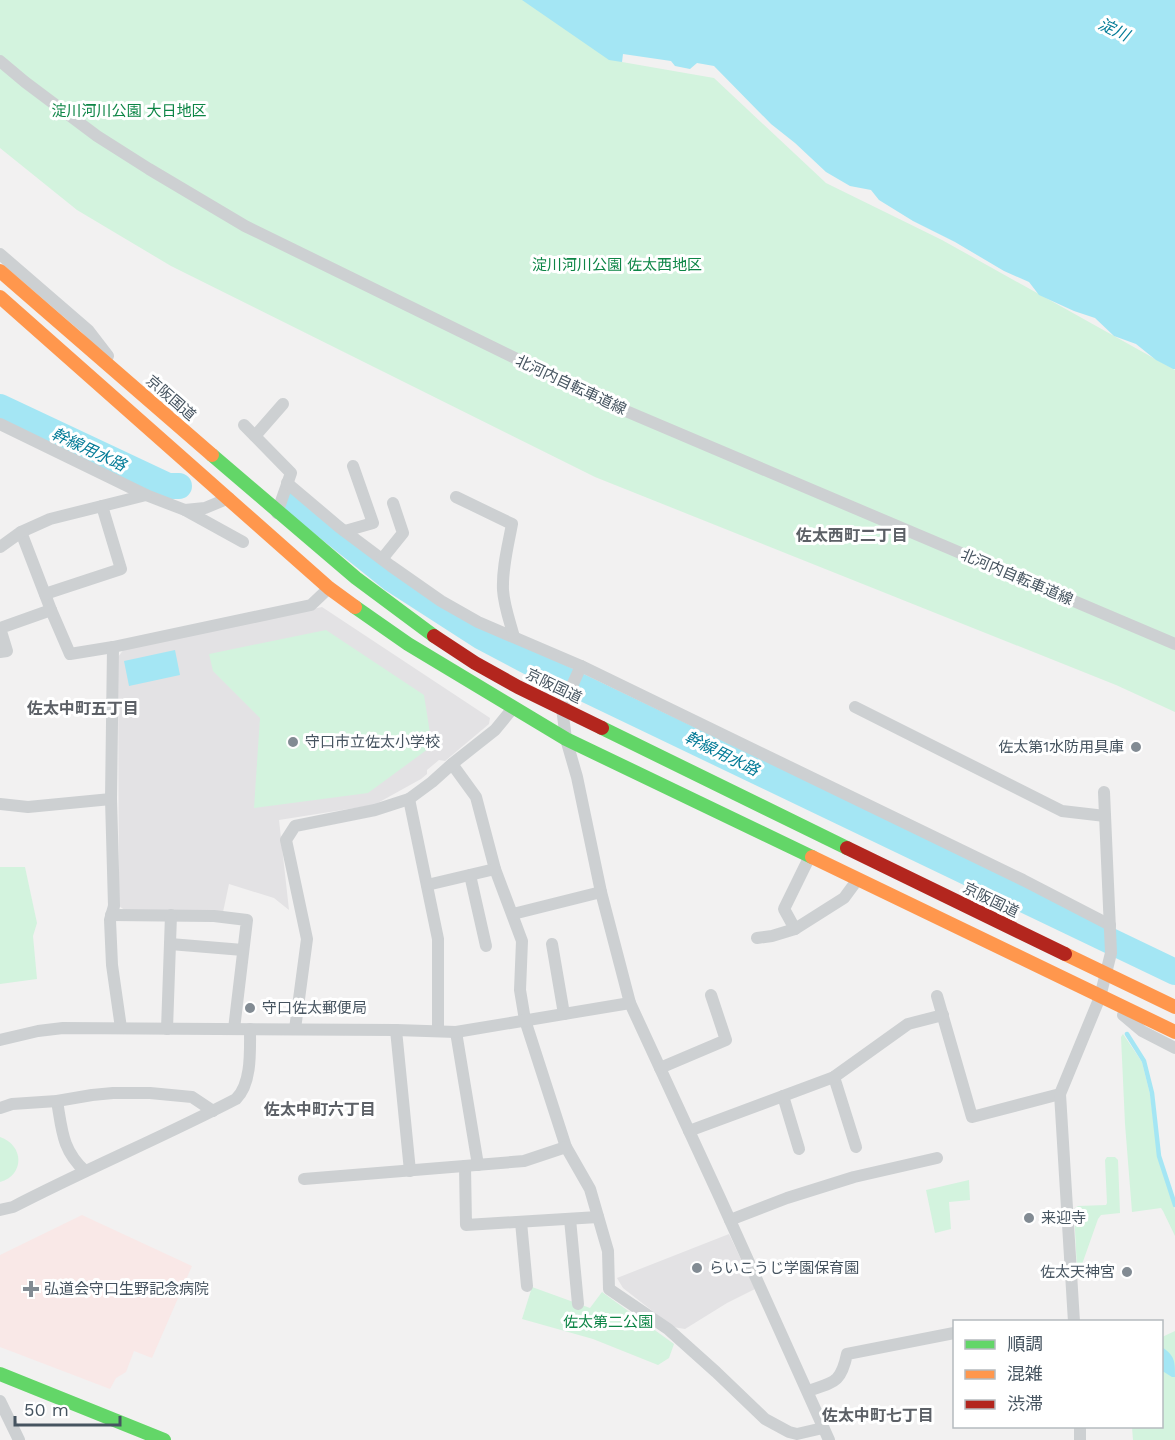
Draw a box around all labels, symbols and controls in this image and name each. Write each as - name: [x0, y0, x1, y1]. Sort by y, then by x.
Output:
- water label: 淀川: [1095, 14, 1134, 46]
- park label: 淀川河川公園 大日地区: [51, 102, 207, 120]
- park label: 淀川河川公園 佐太西地区: [532, 256, 702, 274]
- street label: 北河内自転車道線: [513, 351, 629, 419]
- street label: 京阪国道: [142, 372, 200, 424]
- water label: 幹線用水路: [49, 424, 131, 476]
- district label: 佐太西町二丁目: [795, 526, 908, 545]
- street label: 北河内自転車道線: [958, 545, 1076, 609]
- street label: 京阪国道: [523, 665, 585, 707]
- district label: 佐太中町五丁目: [26, 699, 139, 718]
- water label: 幹線用水路: [682, 727, 764, 780]
- place label: 守口市立佐太小学校: [305, 733, 440, 751]
- marker: 守口市立佐太小学校: [286, 735, 300, 749]
- place label: 佐太第1水防用具庫: [998, 738, 1124, 756]
- marker: 佐太第1水防用具庫: [1129, 740, 1143, 754]
- street label: 京阪国道: [960, 879, 1022, 921]
- place label: 守口佐太郵便局: [262, 999, 367, 1017]
- marker: 守口佐太郵便局: [243, 1001, 257, 1015]
- district label: 佐太中町六丁目: [263, 1100, 376, 1119]
- place label: 来迎寺: [1041, 1209, 1086, 1227]
- marker: 来迎寺: [1022, 1211, 1036, 1225]
- place label: らいこうじ学園保育園: [709, 1259, 859, 1277]
- marker: らいこうじ学園保育園: [690, 1261, 704, 1275]
- place label: 佐太天神宮: [1040, 1263, 1115, 1281]
- marker: 佐太天神宮: [1120, 1265, 1134, 1279]
- marker: 弘道会守口生野記念病院: [22, 1280, 40, 1298]
- place label: 弘道会守口生野記念病院: [44, 1280, 209, 1298]
- park label: 佐太第二公園: [563, 1313, 653, 1331]
- legend: [953, 1320, 1163, 1428]
- text: 順調: [1007, 1333, 1043, 1354]
- text: 混雑: [1007, 1363, 1043, 1384]
- scale bar: [15, 1389, 120, 1427]
- text: 渋滞: [1007, 1393, 1043, 1414]
- text: 50 m: [24, 1399, 69, 1420]
- district label: 佐太中町七丁目: [821, 1406, 934, 1425]

